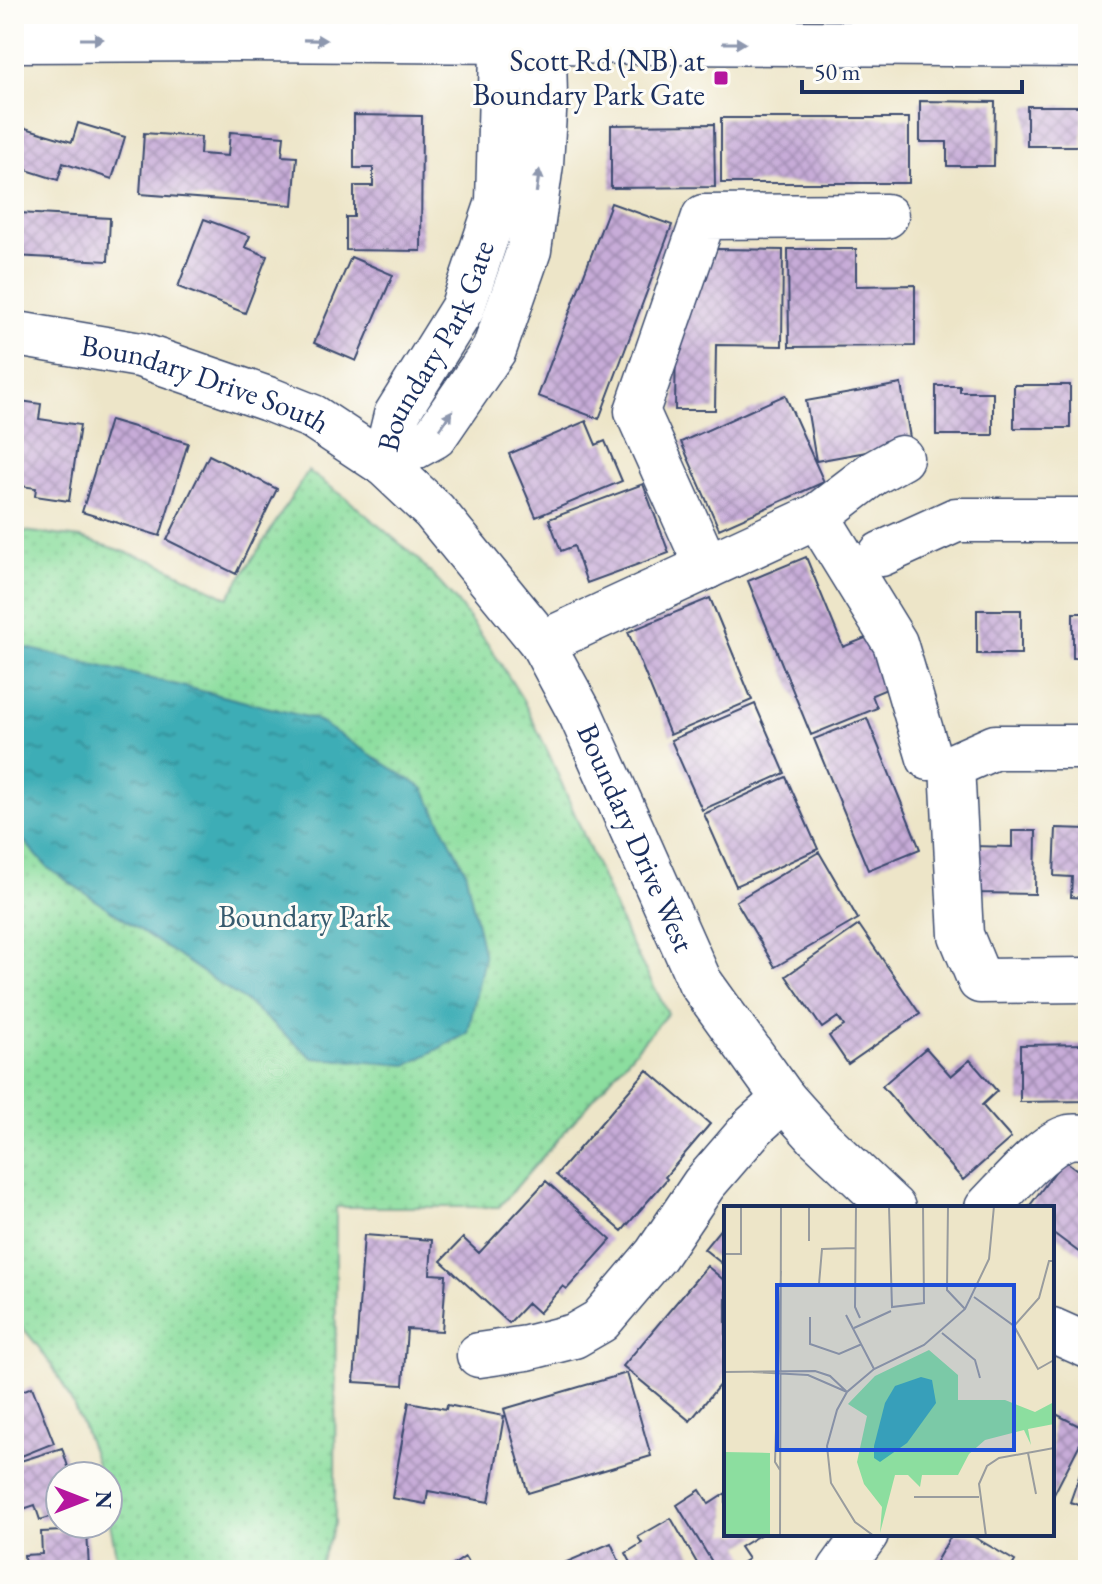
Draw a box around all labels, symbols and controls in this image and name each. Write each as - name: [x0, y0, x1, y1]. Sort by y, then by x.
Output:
- one-way arrow: [80, 33, 105, 45]
- one-way arrow: [303, 34, 328, 46]
- one-way arrow: [722, 37, 747, 49]
- place label: Scott Rd (NB) at Boundary Park Gate: [473, 41, 706, 114]
- scale bar: [802, 44, 1022, 94]
- text: 50 m: [814, 56, 861, 87]
- marker: Scott Rd (NB) at Boundary Park Gate: [712, 69, 730, 87]
- one-way arrow: [532, 168, 545, 193]
- street label: Boundary Park Gate: [368, 235, 503, 455]
- street label: Boundary Drive South: [78, 325, 338, 442]
- one-way arrow: [438, 409, 453, 430]
- street label: Boundary Drive West: [568, 717, 704, 958]
- park label: Boundary Park: [218, 897, 391, 936]
- inset map: [724, 1206, 1054, 1536]
- north arrow: [44, 1460, 124, 1540]
- text: N: [89, 1491, 118, 1509]

